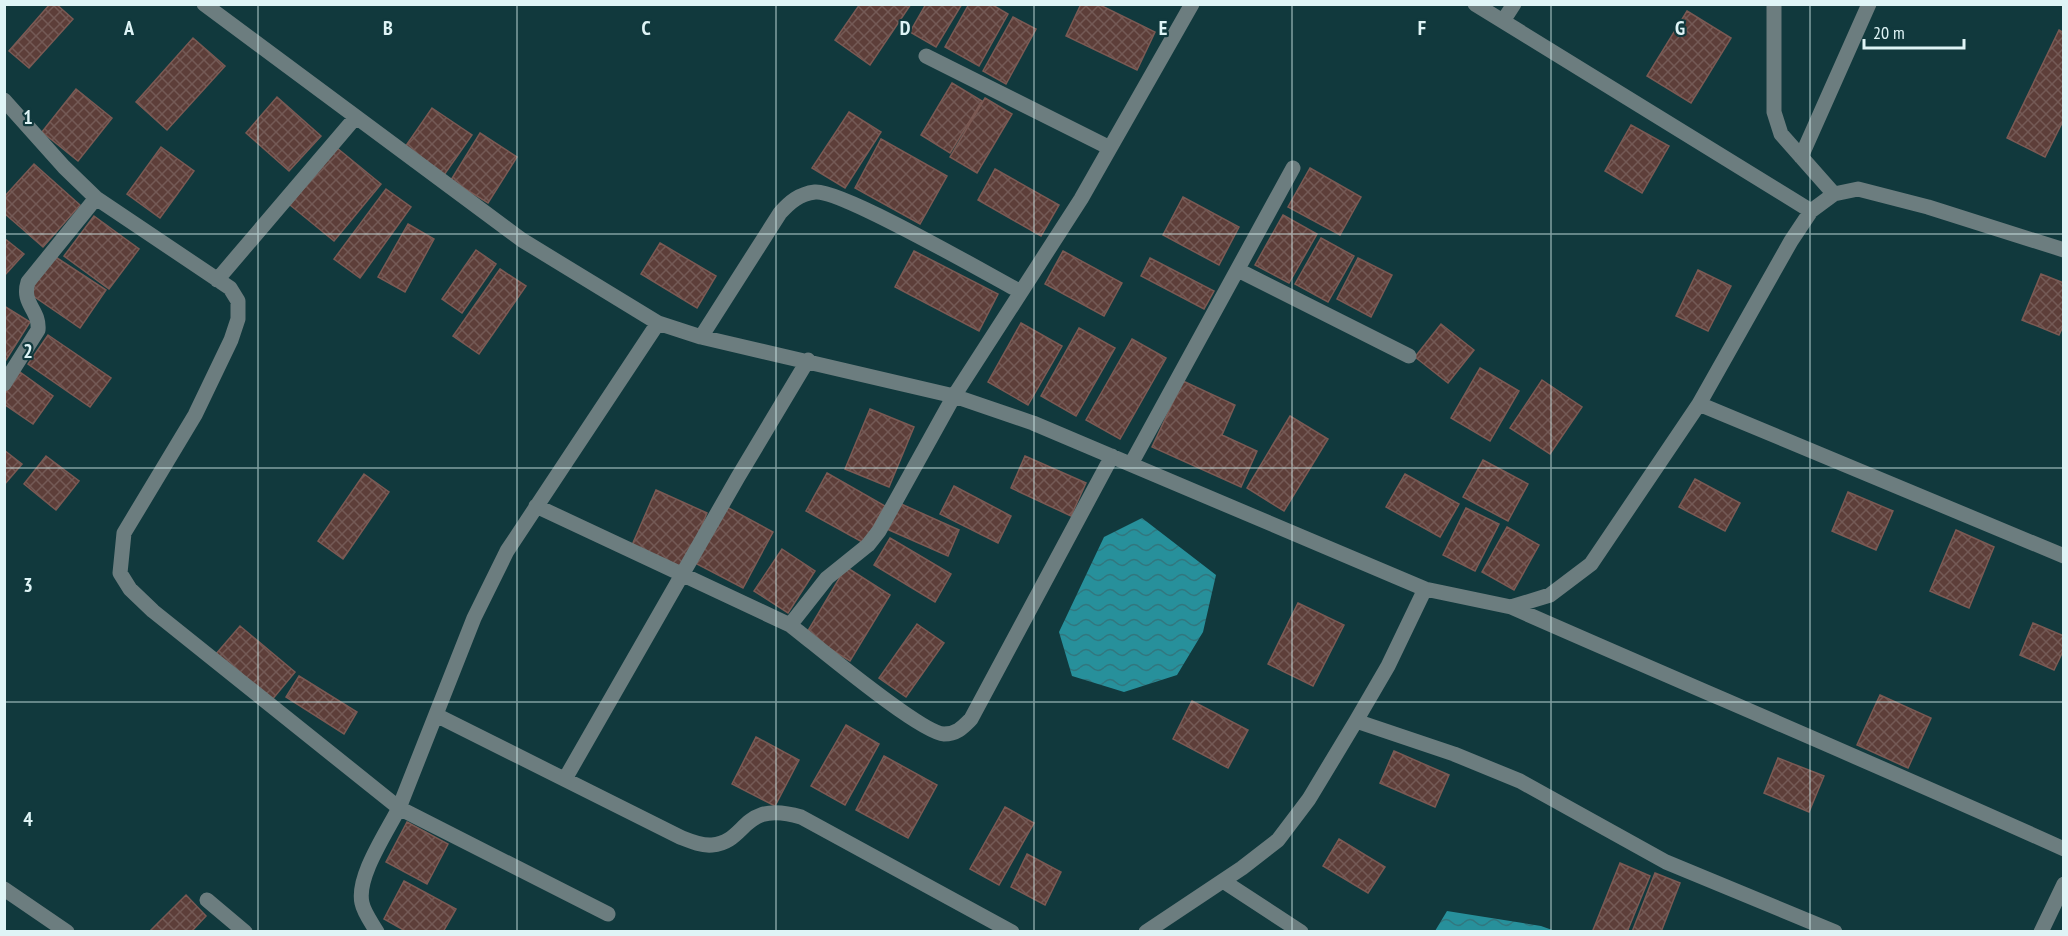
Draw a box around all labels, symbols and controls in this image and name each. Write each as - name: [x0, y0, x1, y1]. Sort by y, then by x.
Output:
- scale bar: [1864, 12, 1964, 50]
- text: A: [123, 15, 135, 41]
- text: B: [383, 15, 393, 41]
- text: C: [641, 15, 651, 41]
- text: D: [900, 15, 911, 41]
- text: E: [1159, 15, 1167, 41]
- text: F: [1418, 15, 1426, 41]
- text: G: [1675, 15, 1685, 41]
- text: 20 m: [1873, 21, 1905, 44]
- text: 1: [23, 104, 33, 130]
- text: 2: [23, 338, 33, 364]
- text: 3: [23, 572, 33, 598]
- text: 4: [23, 806, 33, 832]

